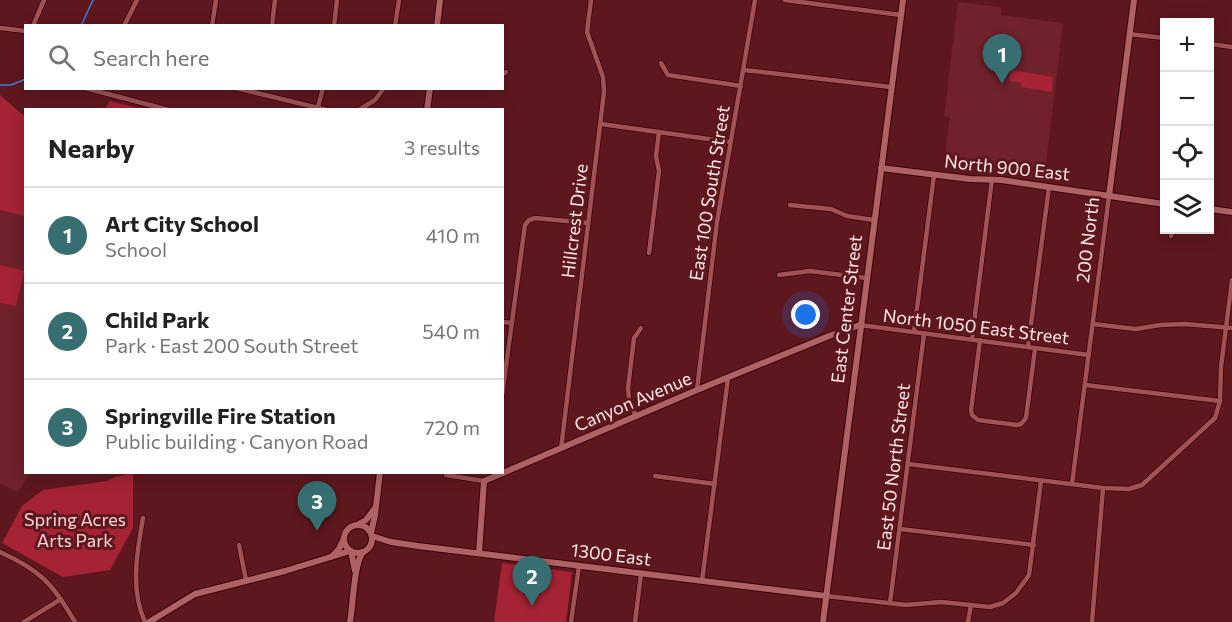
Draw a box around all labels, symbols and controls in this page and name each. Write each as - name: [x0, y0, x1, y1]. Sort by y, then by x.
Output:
- map controls: [1160, 18, 1214, 234]
- button: +: [1160, 18, 1214, 72]
- search box: [24, 24, 504, 90]
- pin: 1: [982, 34, 1022, 84]
- icon: search: [45, 41, 78, 74]
- text: Search here: [93, 44, 209, 71]
- button: −: [1160, 72, 1214, 126]
- street label: East 100 South Street: [684, 104, 734, 282]
- button: locate: [1160, 126, 1214, 180]
- text: Nearby: [48, 132, 135, 163]
- text: 3 results: [404, 135, 480, 159]
- street label: North 900 East: [943, 149, 1071, 185]
- street label: Hillcrest Drive: [556, 162, 592, 279]
- button: layers: [1160, 180, 1214, 234]
- street label: 200 North: [1071, 196, 1103, 284]
- text: Art City School: [105, 210, 259, 237]
- text: 1: [63, 223, 72, 247]
- text: 410 m: [426, 223, 480, 247]
- street label: East Center Street: [826, 233, 866, 384]
- text: School: [105, 237, 167, 261]
- your location: [791, 300, 820, 329]
- street label: North 1050 East Street: [882, 304, 1071, 348]
- text: Child Park: [105, 306, 210, 333]
- text: 2: [62, 319, 73, 343]
- text: 540 m: [422, 319, 480, 343]
- text: Park · East 200 South Street: [105, 333, 358, 357]
- street label: Canyon Avenue: [571, 366, 695, 436]
- street label: East 50 North Street: [872, 382, 914, 552]
- text: Springville Fire Station: [105, 402, 336, 429]
- text: 3: [62, 415, 73, 439]
- text: 720 m: [424, 415, 480, 439]
- text: Public building · Canyon Road: [105, 429, 368, 453]
- pin: 3: [298, 482, 336, 531]
- park label: Spring Acres Arts Park: [24, 508, 126, 551]
- street label: 1300 East: [570, 538, 652, 570]
- pin: 2: [512, 556, 552, 606]

